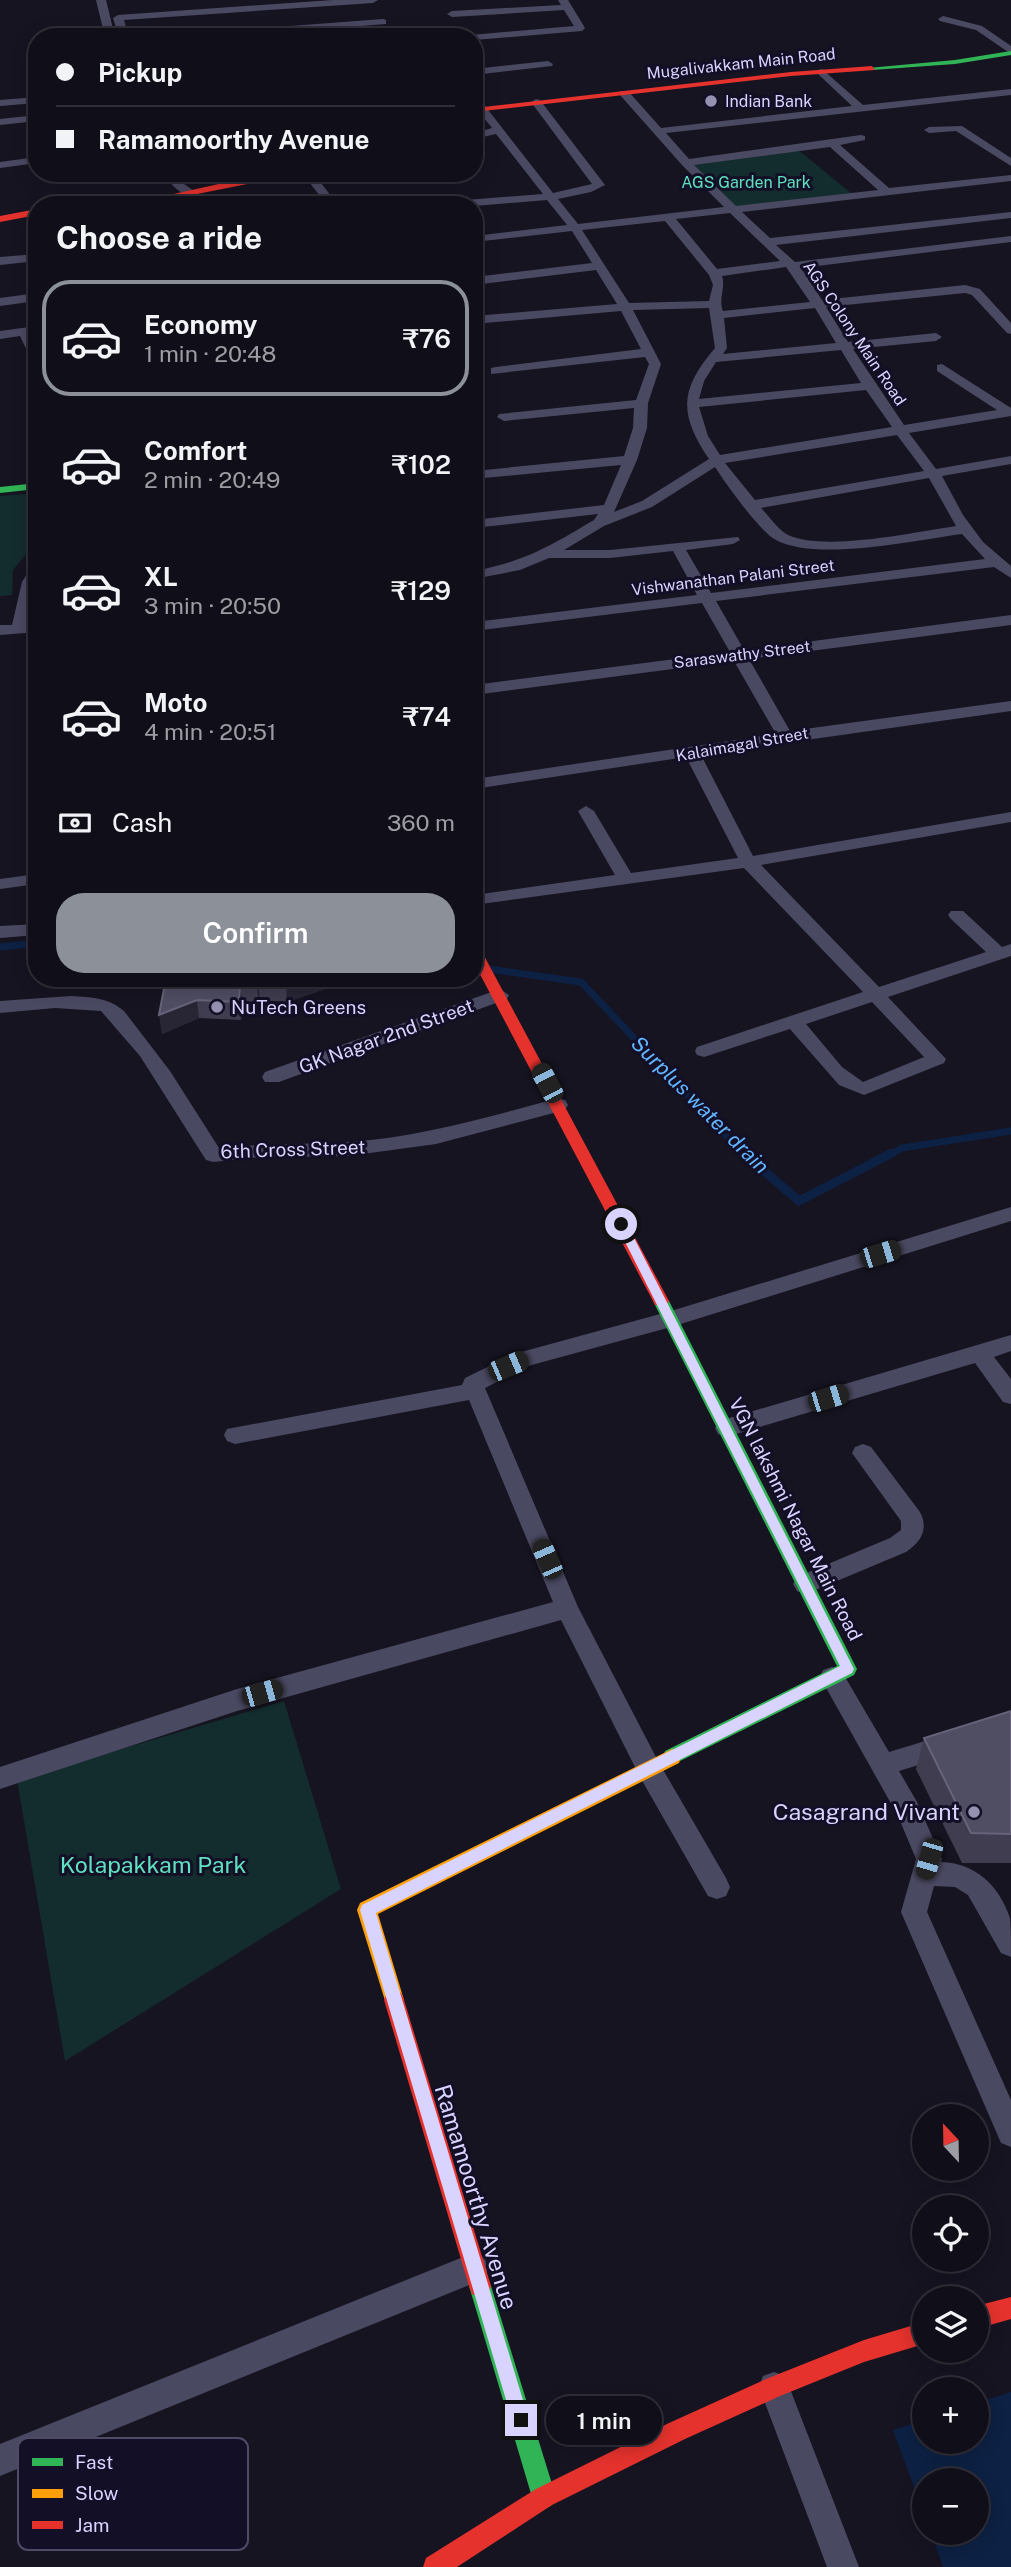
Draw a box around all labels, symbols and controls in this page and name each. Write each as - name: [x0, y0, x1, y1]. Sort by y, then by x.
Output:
- street label: Mugalivakkam Main Road: [646, 44, 836, 83]
- text: Pickup: [98, 57, 182, 88]
- place label: Indian Bank: [725, 92, 812, 111]
- marker: Indian Bank: [703, 93, 719, 109]
- text: Ramamoorthy Avenue: [98, 124, 369, 155]
- park label: AGS Garden Park: [681, 173, 811, 192]
- text: Choose a ride: [56, 219, 262, 256]
- street label: AGS Colony Main Road: [799, 257, 910, 409]
- icon: car: [60, 307, 123, 370]
- text: Economy: [144, 309, 257, 340]
- text: ₹76: [403, 323, 451, 354]
- text: 1 min · 20:48: [144, 340, 276, 367]
- icon: car: [60, 433, 123, 496]
- text: Comfort: [144, 435, 247, 466]
- text: ₹102: [392, 449, 451, 480]
- text: 2 min · 20:49: [144, 466, 280, 493]
- street label: Vishwanathan Palani Street: [631, 556, 836, 599]
- icon: car: [60, 559, 123, 622]
- text: XL: [144, 561, 178, 592]
- text: ₹129: [391, 575, 451, 606]
- text: 3 min · 20:50: [144, 592, 281, 619]
- street label: Saraswathy Street: [673, 637, 811, 672]
- icon: car: [60, 685, 123, 748]
- text: Moto: [144, 687, 207, 718]
- text: ₹74: [403, 701, 451, 732]
- text: 4 min · 20:51: [144, 718, 276, 745]
- street label: Kalaimagal Street: [674, 724, 810, 765]
- icon: cash: [56, 804, 94, 842]
- text: Cash: [112, 807, 172, 838]
- text: 360 m: [387, 809, 455, 836]
- button: Confirm: [56, 893, 455, 973]
- street label: GK Nagar 2nd Street: [296, 994, 476, 1078]
- place label: NuTech Greens: [231, 996, 366, 1018]
- marker: NuTech Greens: [209, 999, 225, 1015]
- water label: Surplus water drain: [626, 1031, 774, 1179]
- car: [528, 1060, 567, 1106]
- street label: 6th Cross Street: [220, 1135, 366, 1163]
- route start: [605, 1208, 637, 1240]
- car: [857, 1238, 904, 1270]
- car: [485, 1348, 532, 1384]
- car: [805, 1382, 852, 1414]
- street label: VGN lakshmi Nagar Main Road: [725, 1394, 867, 1644]
- car: [529, 1536, 566, 1582]
- car: [239, 1677, 286, 1709]
- place label: Casagrand Vivant: [773, 1798, 960, 1825]
- marker: Casagrand Vivant: [966, 1804, 982, 1820]
- car: [914, 1836, 945, 1882]
- park label: Kolapakkam Park: [60, 1851, 246, 1878]
- street label: Ramamoorthy Avenue: [429, 2081, 524, 2313]
- north arrow: [912, 2104, 989, 2180]
- map controls: [912, 2104, 989, 2545]
- button: locate: [912, 2195, 989, 2272]
- button: layers: [912, 2286, 989, 2363]
- button: +: [912, 2377, 989, 2454]
- callout: 1 min: [546, 2396, 661, 2444]
- route end: [505, 2404, 537, 2436]
- text: 1 min: [577, 2407, 631, 2434]
- legend: [18, 2438, 248, 2550]
- text: Fast: [75, 2451, 113, 2473]
- button: −: [912, 2468, 989, 2545]
- text: Slow: [75, 2482, 119, 2504]
- text: Jam: [75, 2514, 109, 2536]

